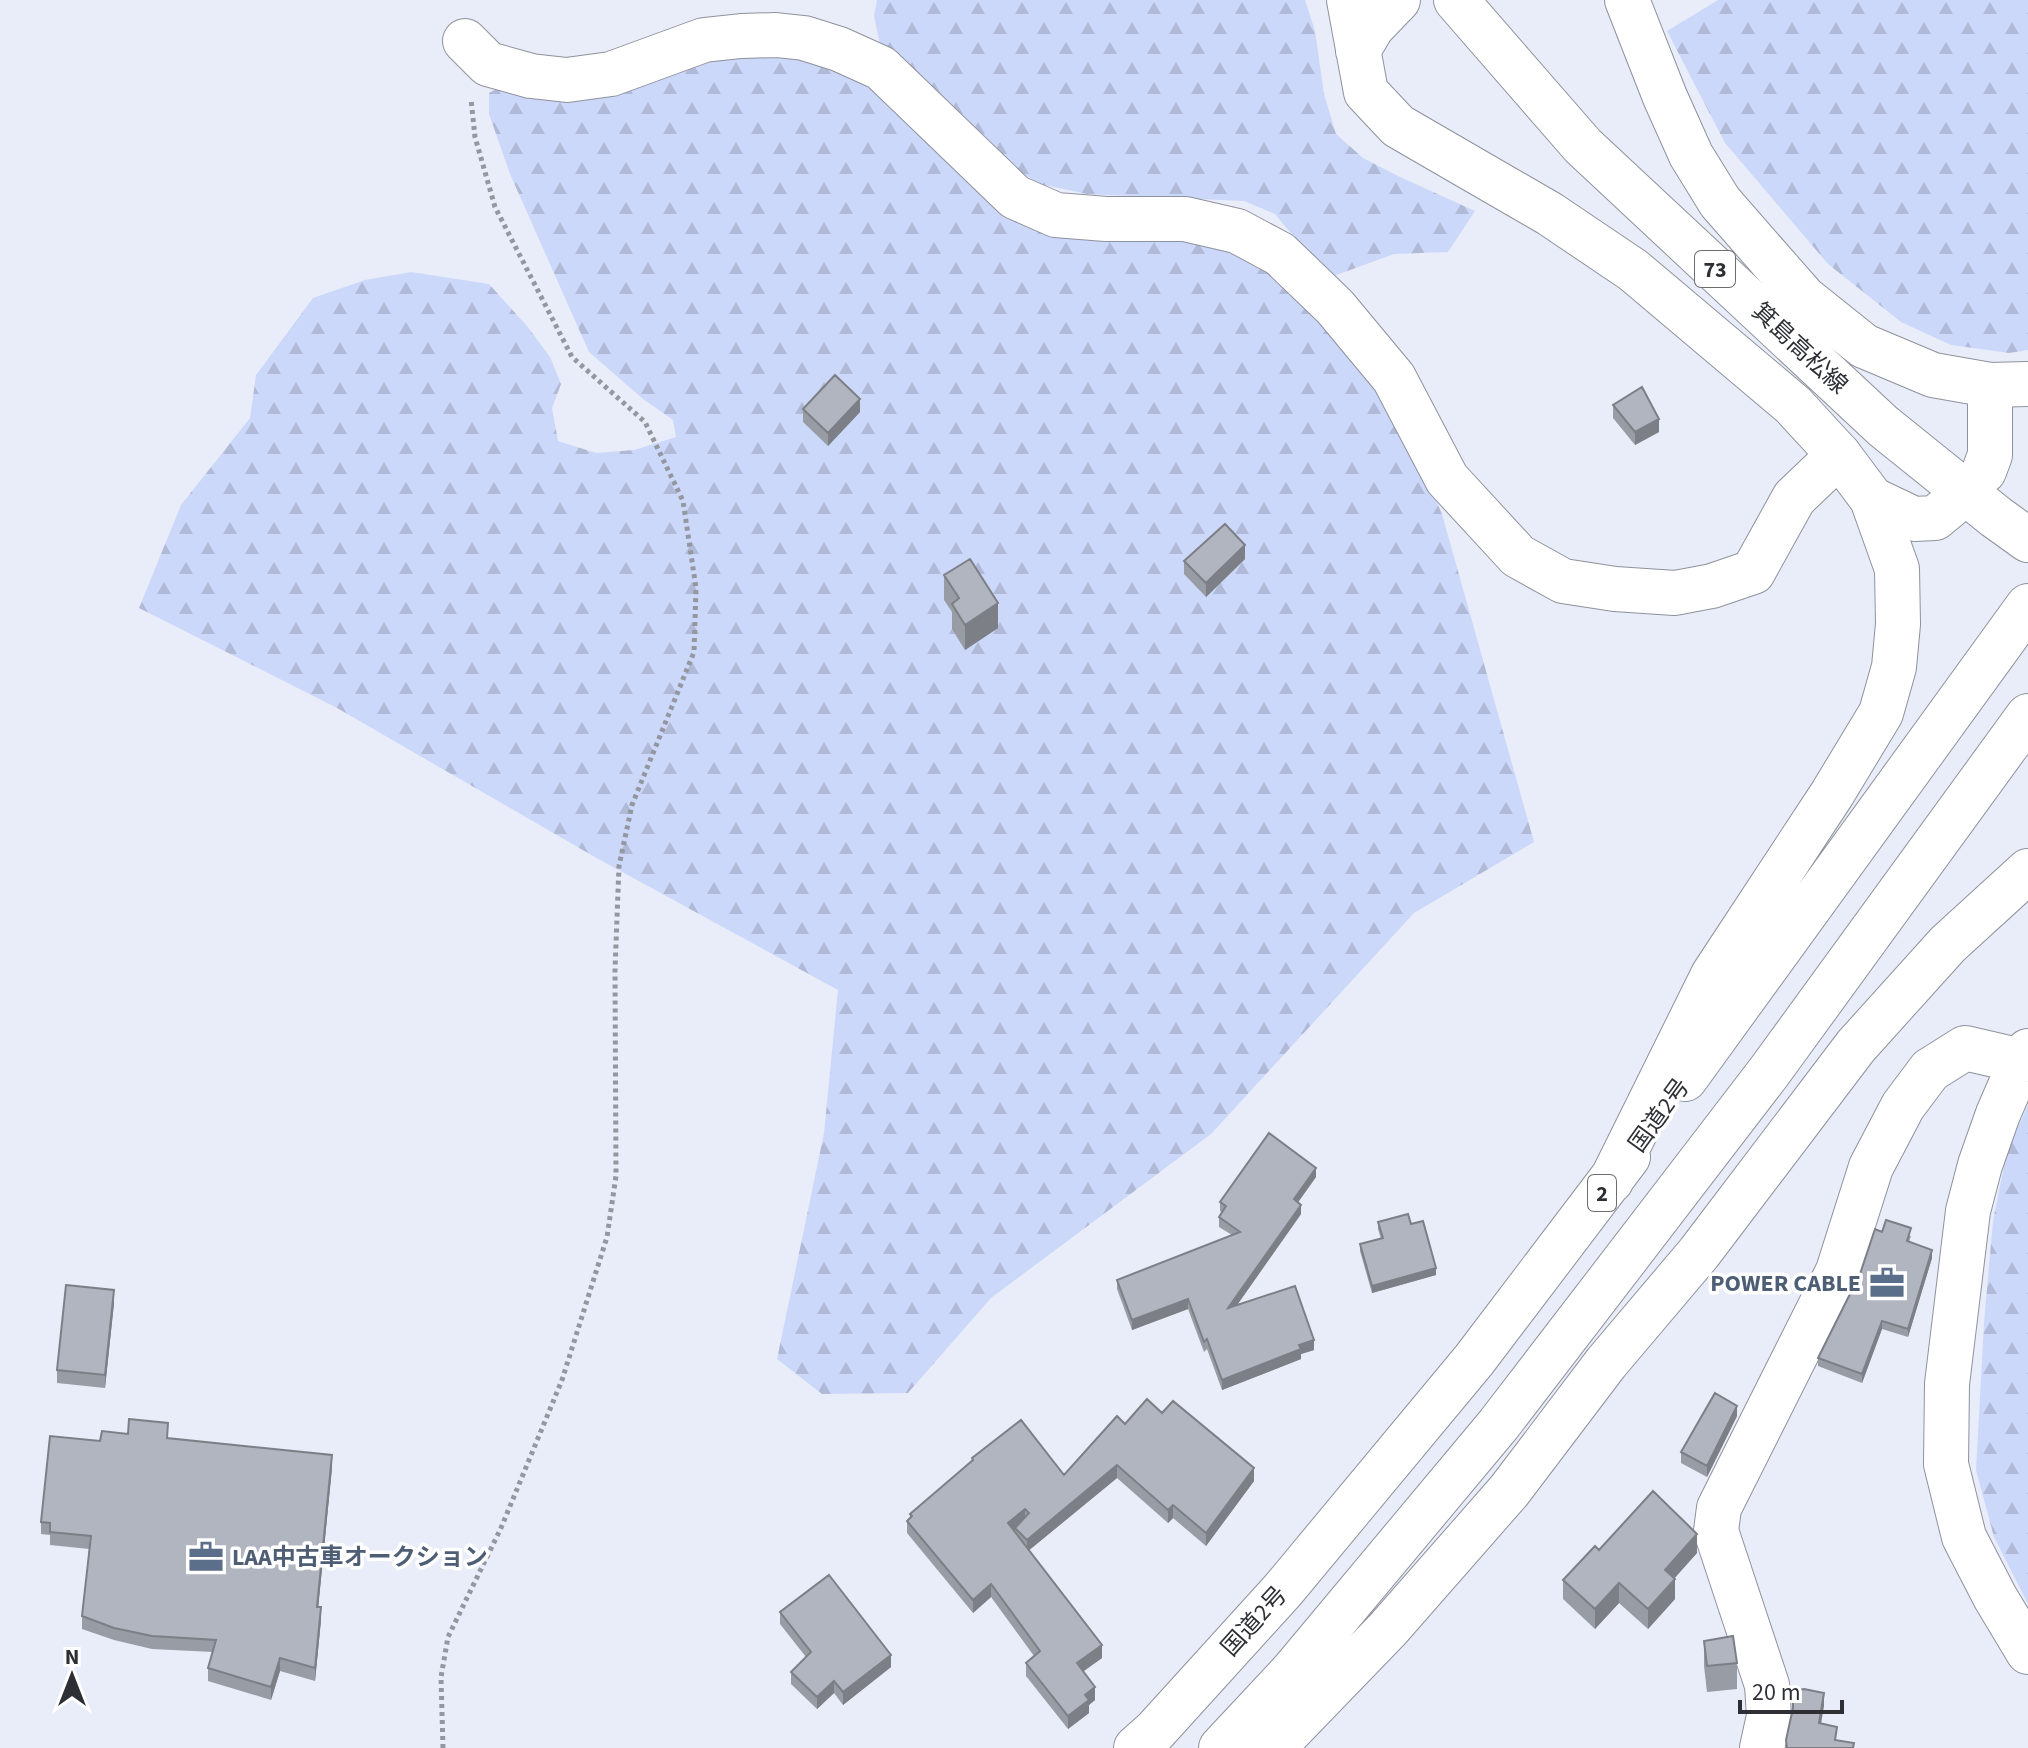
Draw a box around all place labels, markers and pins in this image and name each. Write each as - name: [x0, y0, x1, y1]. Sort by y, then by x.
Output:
- office icon: POWER CABLE: [1868, 1264, 1906, 1302]
- place label: POWER CABLE: [1710, 1266, 1861, 1301]
- office icon: LAA中古車オークション: [187, 1538, 225, 1576]
- place label: LAA中古車オークション: [232, 1540, 488, 1575]

